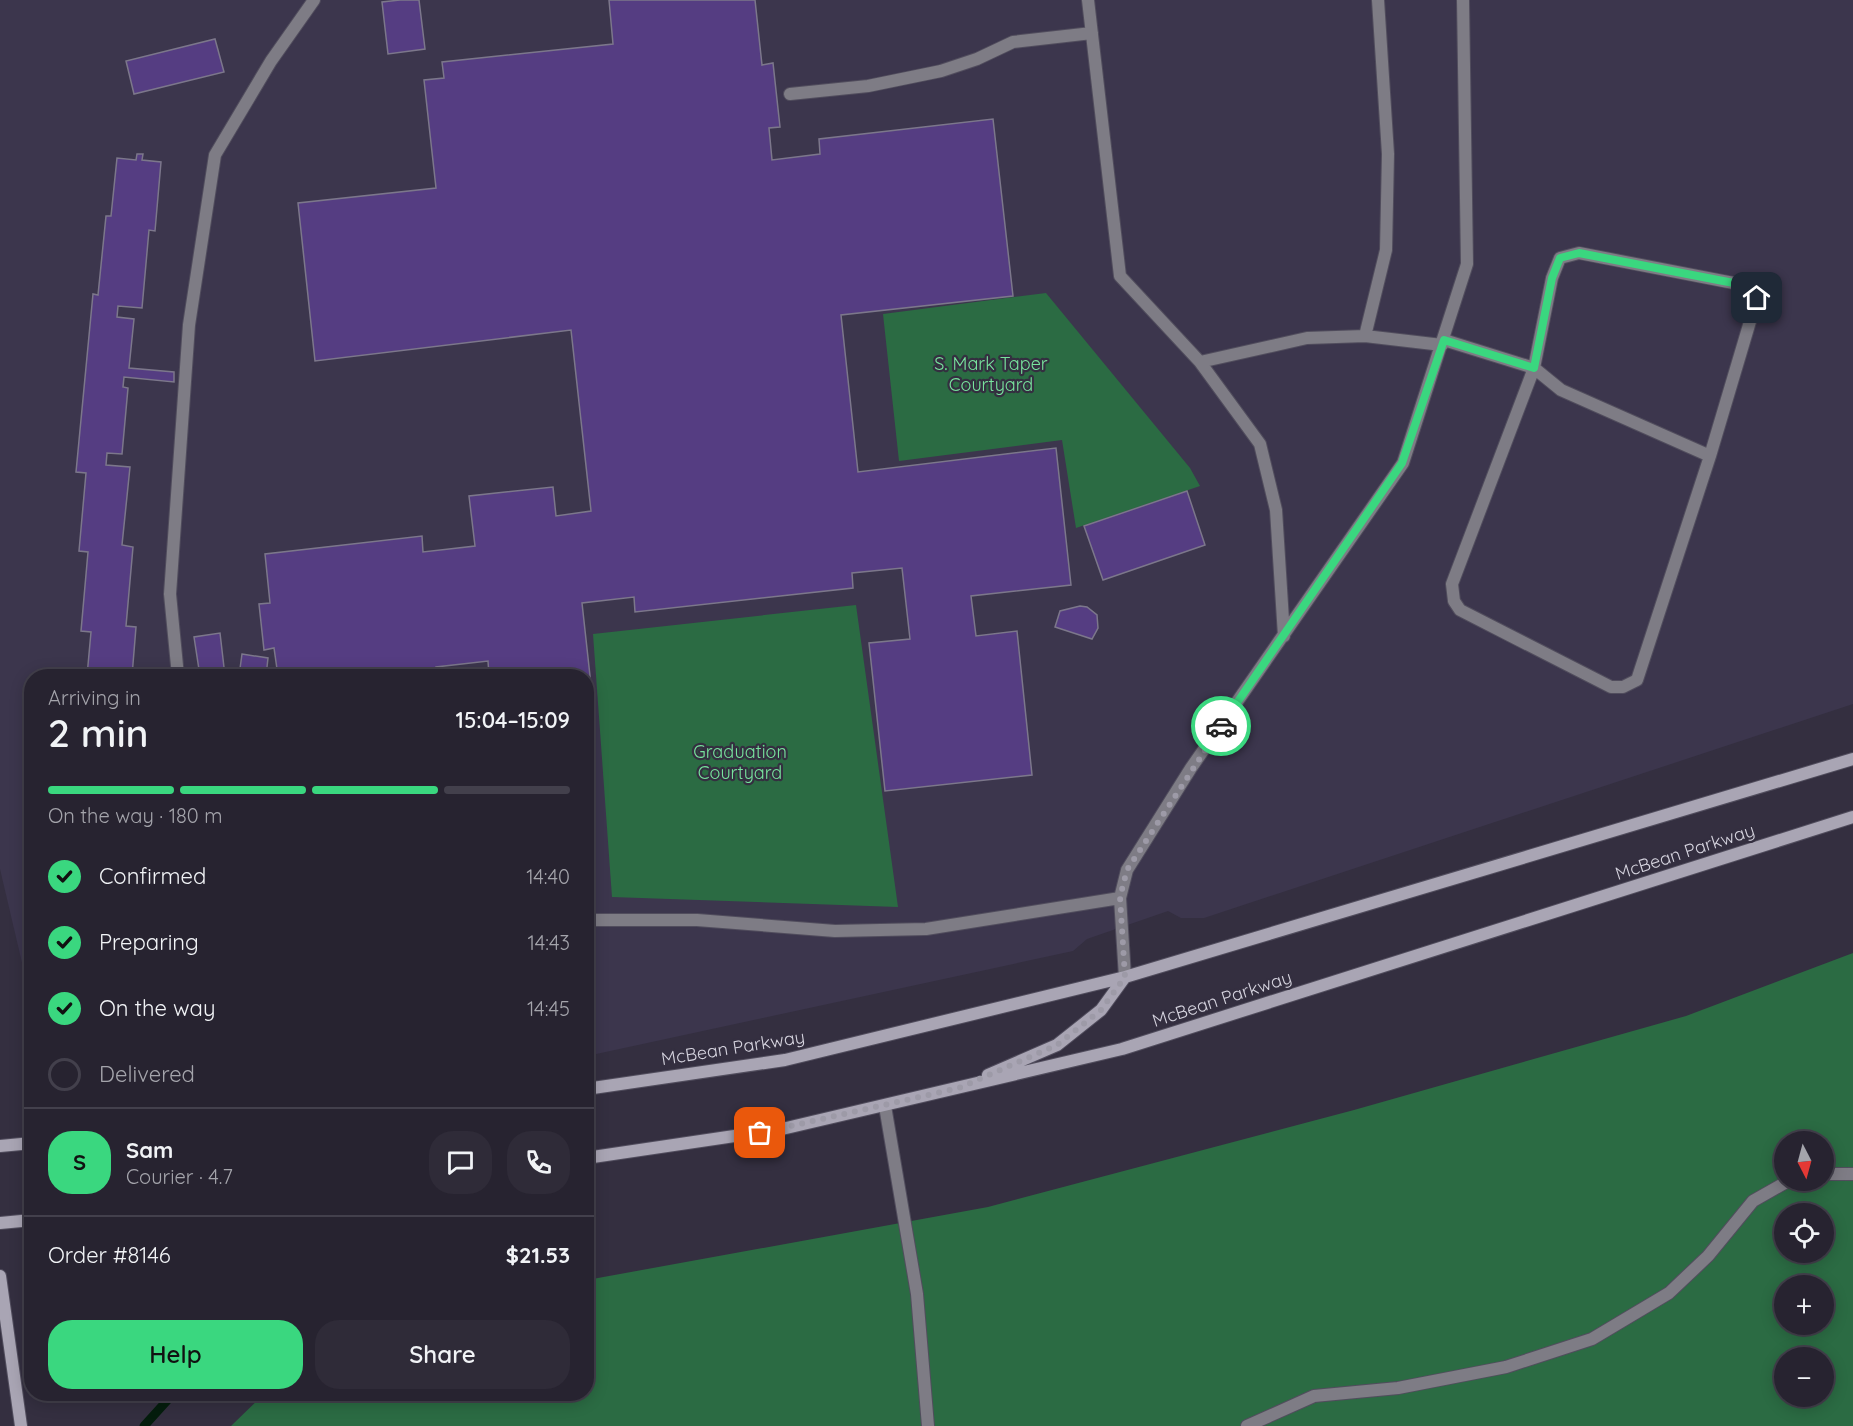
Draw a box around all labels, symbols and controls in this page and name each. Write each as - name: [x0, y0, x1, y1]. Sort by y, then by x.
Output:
- pin: [1731, 272, 1782, 323]
- icon: home: [1740, 281, 1773, 314]
- park label: S. Mark Taper Courtyard: [934, 352, 1048, 396]
- text: Arriving in: [48, 685, 141, 710]
- courier: [1191, 696, 1251, 756]
- text: 15:04–15:09: [455, 706, 570, 734]
- text: 2 min: [48, 708, 149, 757]
- icon: car: [1205, 710, 1238, 743]
- park label: Graduation Courtyard: [693, 740, 787, 784]
- text: On the way · 180 m: [48, 803, 222, 828]
- street label: McBean Parkway: [1612, 818, 1757, 885]
- icon: check: [48, 860, 81, 893]
- text: Confirmed: [99, 862, 206, 890]
- text: 14:40: [526, 864, 570, 889]
- icon: check: [48, 926, 81, 959]
- text: Preparing: [99, 928, 199, 956]
- text: 14:43: [528, 930, 570, 955]
- street label: McBean Parkway: [1149, 965, 1294, 1032]
- icon: check: [48, 992, 81, 1025]
- text: On the way: [99, 994, 215, 1022]
- text: 14:45: [527, 996, 570, 1021]
- street label: McBean Parkway: [659, 1025, 806, 1070]
- text: Delivered: [99, 1060, 195, 1088]
- pin: [734, 1107, 785, 1158]
- icon: bag: [743, 1116, 776, 1149]
- button: chat: [429, 1131, 492, 1194]
- button: phone: [507, 1131, 570, 1194]
- north arrow: [1774, 1131, 1834, 1191]
- map controls: [1774, 1131, 1834, 1407]
- text: Sam: [126, 1136, 173, 1164]
- text: S: [73, 1148, 86, 1176]
- text: Courier · 4.7: [126, 1164, 233, 1189]
- button: locate: [1774, 1203, 1834, 1263]
- text: Order #8146: [48, 1241, 171, 1269]
- text: $21.53: [506, 1241, 570, 1269]
- button: +: [1774, 1275, 1834, 1335]
- button: Help: [48, 1320, 303, 1389]
- button: Share: [315, 1320, 570, 1389]
- button: −: [1774, 1347, 1834, 1407]

